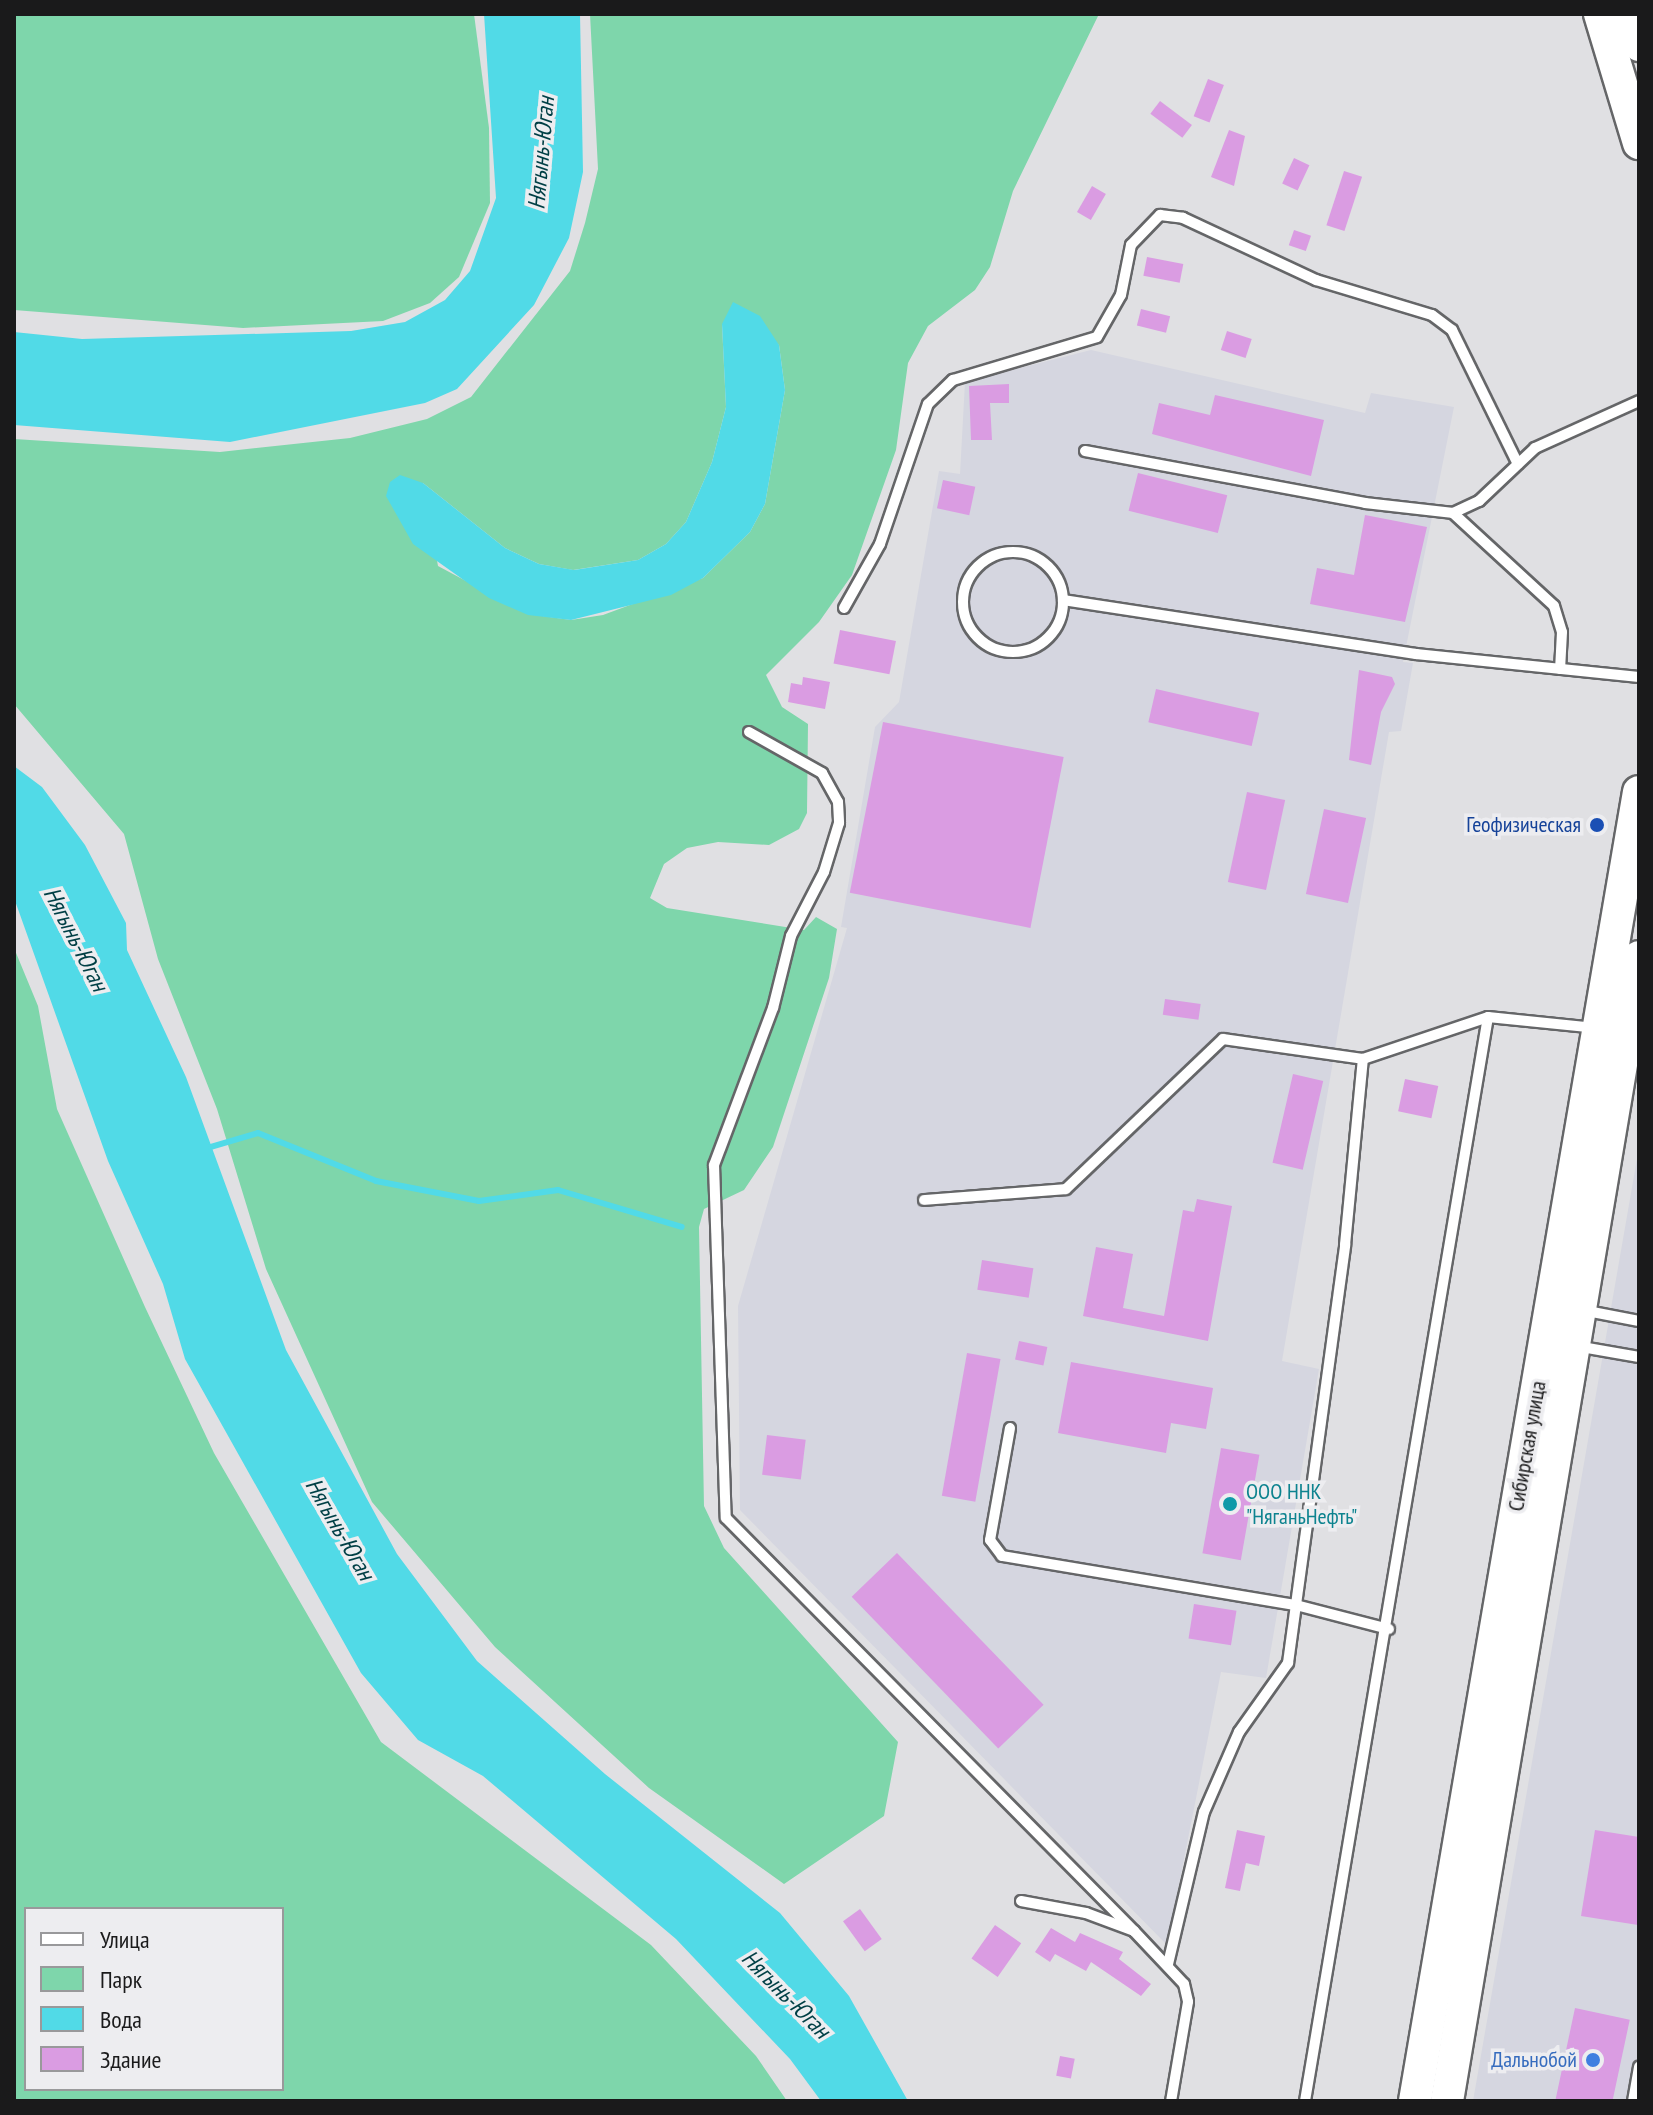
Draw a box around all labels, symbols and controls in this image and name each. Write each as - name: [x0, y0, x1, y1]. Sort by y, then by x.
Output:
- water label: Нягынь-Юган: [522, 95, 560, 211]
- place label: Геофизическая: [1466, 812, 1581, 838]
- marker: Геофизическая: [1588, 816, 1606, 834]
- water label: Нягынь-Юган: [38, 882, 114, 996]
- street label: Сибирская улица: [1503, 1379, 1551, 1513]
- water label: Нягынь-Юган: [299, 1473, 381, 1585]
- place label: ООО ННК "НяганьНефть": [1246, 1478, 1357, 1530]
- marker: ООО ННК "НяганьНефть": [1221, 1495, 1239, 1513]
- legend: [24, 1907, 284, 2091]
- text: Улица: [100, 1924, 150, 1955]
- water label: Нягынь-Юган: [736, 1944, 836, 2044]
- text: Парк: [100, 1964, 142, 1995]
- text: Вода: [100, 2004, 142, 2035]
- text: Здание: [100, 2044, 161, 2075]
- place label: Дальнобой: [1491, 2047, 1577, 2073]
- marker: Дальнобой: [1584, 2051, 1602, 2069]

